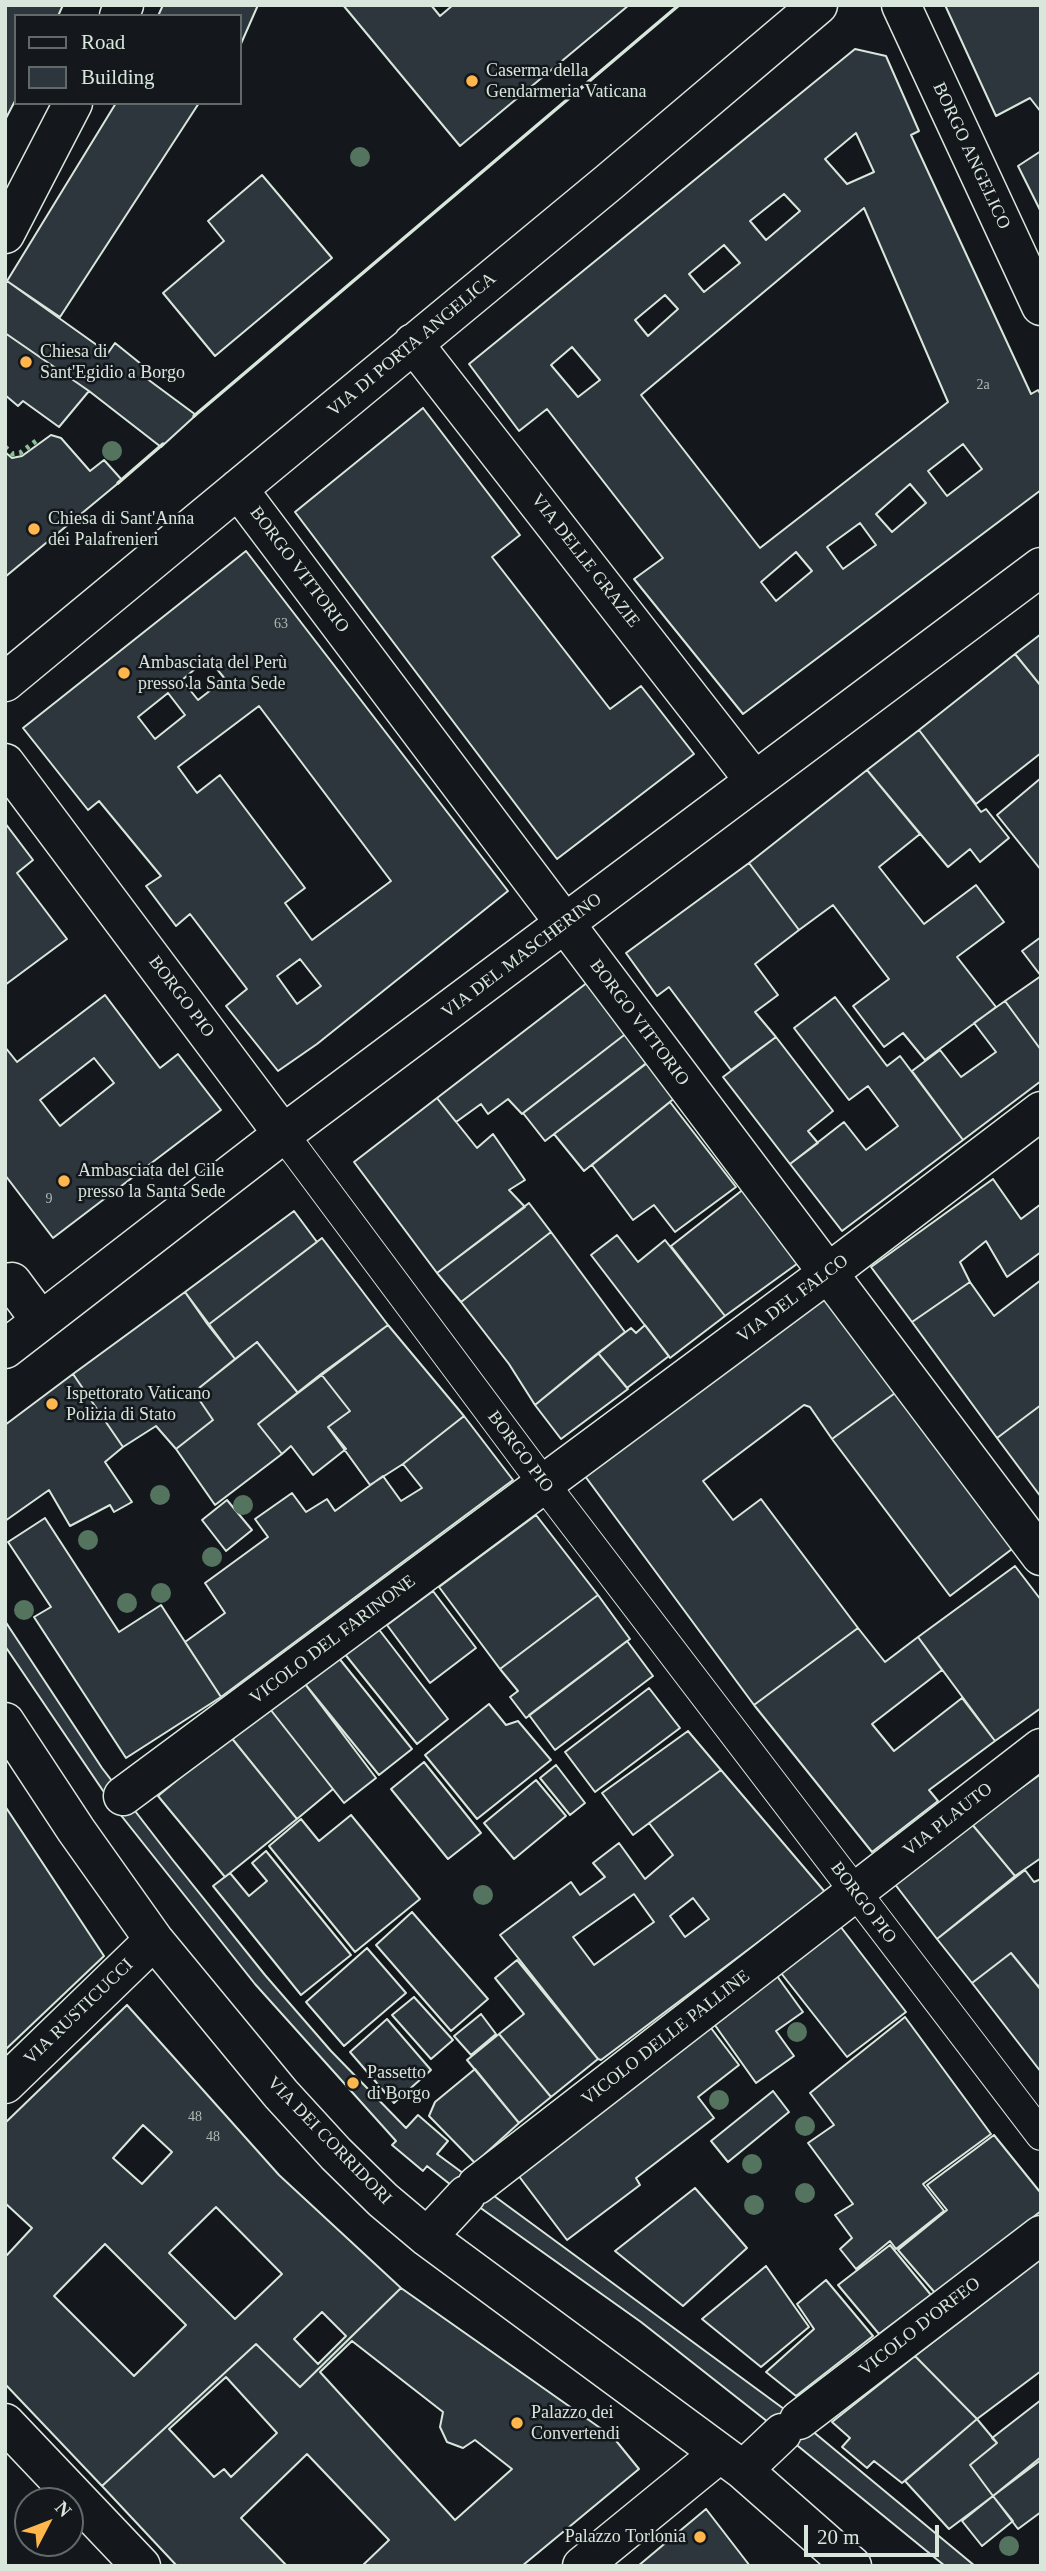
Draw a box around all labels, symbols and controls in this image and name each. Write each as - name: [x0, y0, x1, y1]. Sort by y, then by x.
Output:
- legend: [14, 14, 242, 105]
- text: Road: [81, 30, 125, 54]
- place label: Caserma della Gendarmeria Vaticana: [486, 60, 646, 102]
- text: Building: [81, 65, 155, 89]
- marker: Caserma della Gendarmeria Vaticana: [464, 73, 480, 89]
- street label: BORGO ANGELICO: [928, 79, 1014, 233]
- street label: VIA DI PORTA ANGELICA: [323, 268, 501, 422]
- place label: Chiesa di Sant'Egidio a Borgo: [40, 341, 185, 384]
- marker: Chiesa di Sant'Egidio a Borgo: [18, 354, 34, 370]
- house number: 2a: [976, 377, 990, 393]
- street label: VIA DELLE GRAZIE: [526, 490, 644, 632]
- street label: BORGO VITTORIO: [245, 503, 353, 637]
- place label: Chiesa di Sant'Anna dei Palafrenieri: [48, 508, 194, 550]
- marker: Chiesa di Sant'Anna dei Palafrenieri: [26, 521, 42, 537]
- house number: 63: [274, 616, 288, 632]
- place label: Ambasciata del Perù presso la Santa Sede: [138, 652, 287, 694]
- marker: Ambasciata del Perù presso la Santa Sede: [116, 665, 132, 681]
- street label: VIA DEL MASCHERINO: [438, 889, 606, 1023]
- street label: BORGO PIO: [143, 952, 219, 1042]
- street label: BORGO VITTORIO: [585, 956, 693, 1090]
- place label: Ambasciata del Cile presso la Santa Sede: [78, 1160, 225, 1202]
- marker: Ambasciata del Cile presso la Santa Sede: [56, 1173, 72, 1189]
- house number: 9: [46, 1191, 52, 1207]
- street label: VIA DEL FALCO: [733, 1250, 853, 1348]
- place label: Ispettorato Vaticano Polizia di Stato: [66, 1383, 210, 1426]
- marker: Ispettorato Vaticano Polizia di Stato: [44, 1396, 60, 1412]
- street label: BORGO PIO: [482, 1407, 558, 1497]
- street label: VICOLO DEL FARINONE: [246, 1571, 420, 1709]
- street label: VIA PLAUTO: [899, 1779, 997, 1861]
- street label: BORGO PIO: [825, 1858, 901, 1948]
- street label: VIA RUSTICUCCI: [20, 1954, 138, 2070]
- street label: VICOLO DELLE PALLINE: [578, 1966, 754, 2110]
- place label: Passetto di Borgo: [367, 2062, 430, 2104]
- street label: VIA DEI CORRIDORI: [262, 2072, 396, 2210]
- marker: Passetto di Borgo: [345, 2075, 361, 2091]
- house number: 48: [188, 2109, 202, 2125]
- house number: 48: [206, 2129, 220, 2145]
- street label: VICOLO D'ORFEO: [855, 2273, 985, 2381]
- place label: Palazzo dei Convertendi: [531, 2402, 620, 2444]
- marker: Palazzo dei Convertendi: [509, 2415, 525, 2431]
- north arrow: [14, 2487, 84, 2557]
- text: N: [51, 2497, 76, 2521]
- scale bar: [808, 2512, 943, 2556]
- text: 20 m: [817, 2525, 860, 2549]
- place label: Palazzo Torlonia: [565, 2526, 686, 2548]
- marker: Palazzo Torlonia: [692, 2529, 708, 2545]

